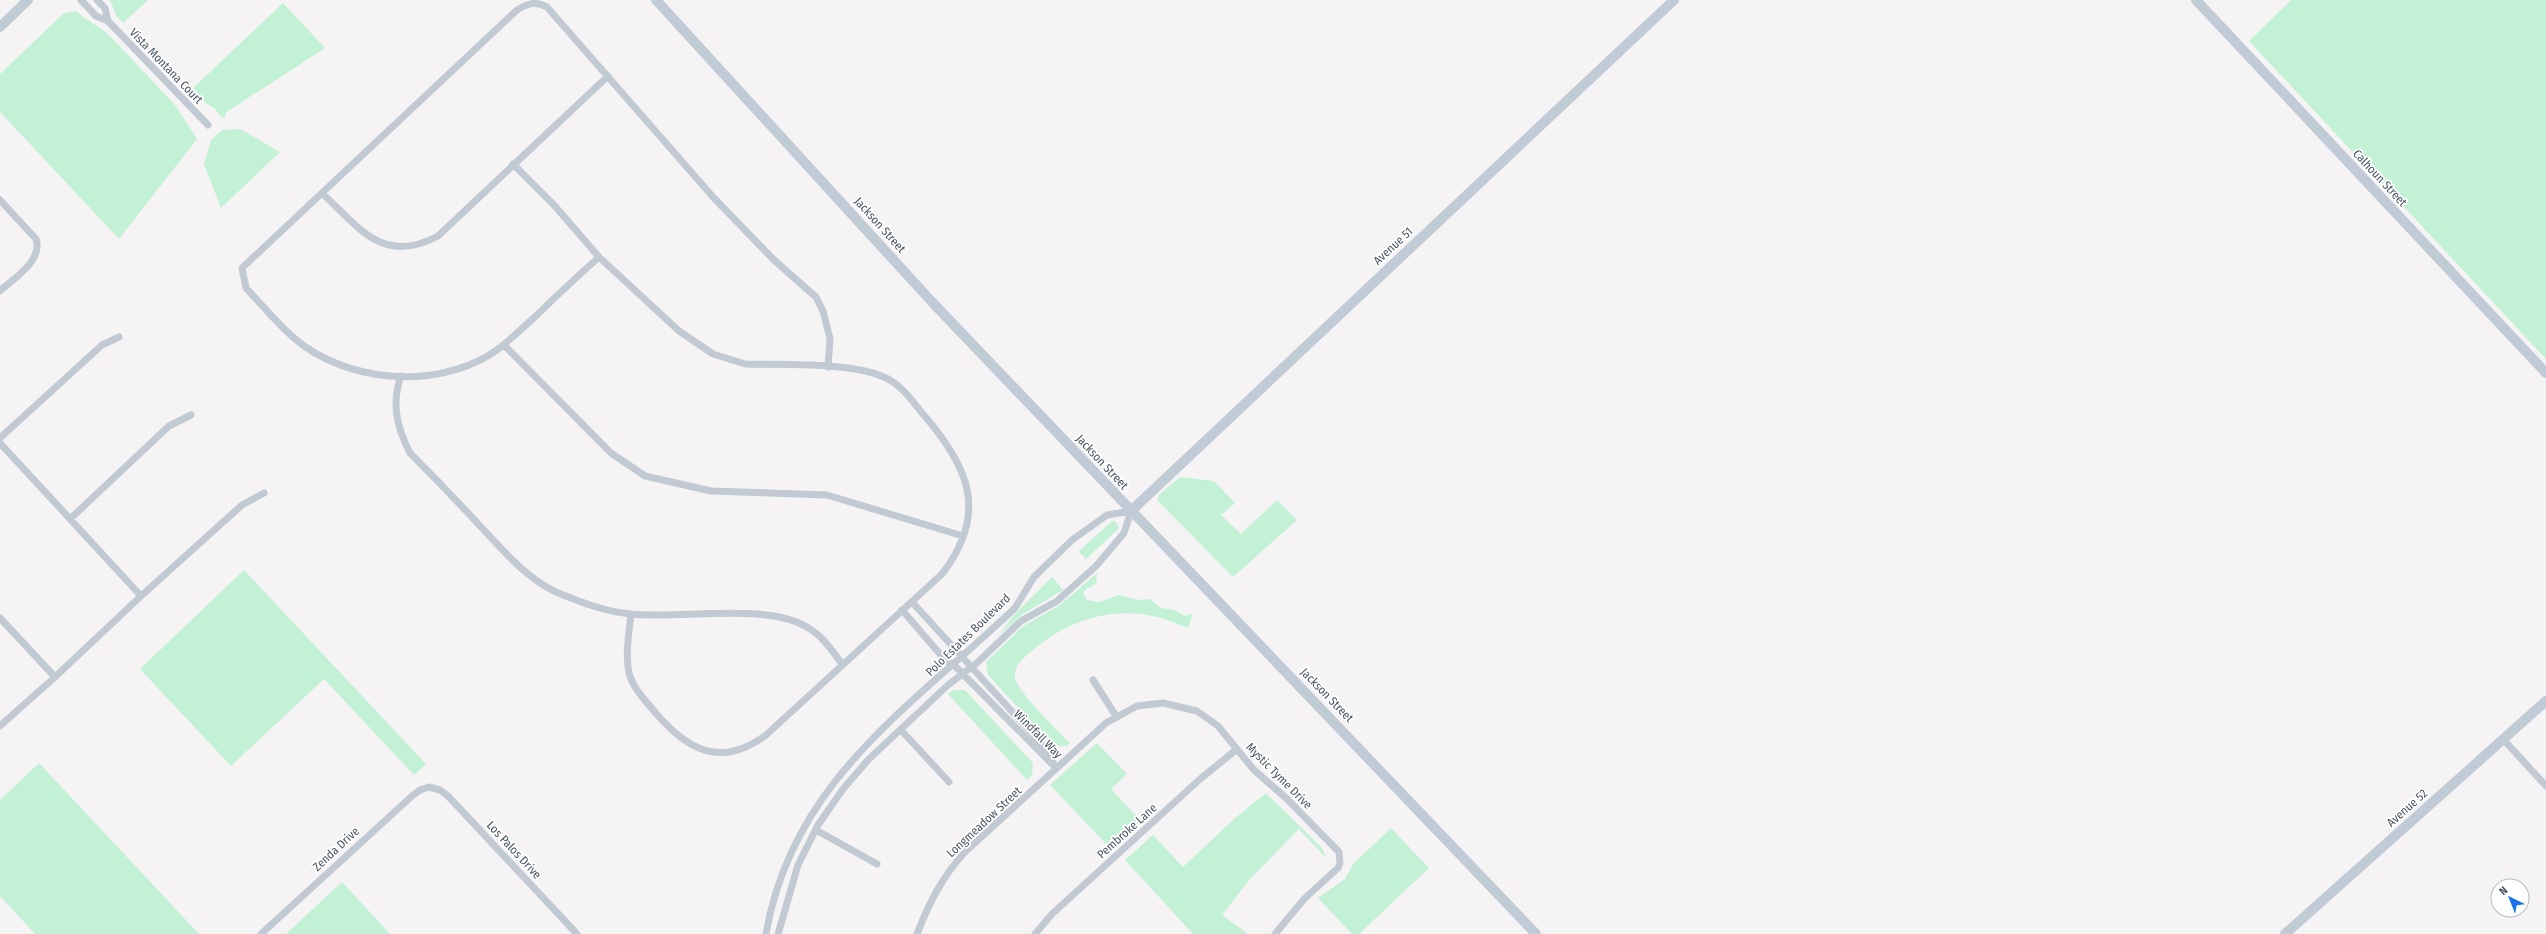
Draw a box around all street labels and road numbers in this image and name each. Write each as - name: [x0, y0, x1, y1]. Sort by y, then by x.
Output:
- street label: Vista Montana Court: [126, 25, 206, 107]
- street label: Calhoun Street: [2350, 147, 2410, 209]
- street label: Jackson Street: [851, 194, 909, 256]
- street label: Avenue 51: [1370, 224, 1416, 268]
- street label: Jackson Street: [1073, 432, 1131, 492]
- street label: Polo Estates Boulevard: [923, 591, 1013, 679]
- street label: Jackson Street: [1298, 665, 1356, 725]
- street label: Windfall Way: [1011, 707, 1066, 762]
- street label: Mystic Tyme Drive: [1243, 740, 1315, 812]
- street label: Longmeadow Street: [944, 784, 1024, 860]
- street label: Avenue 52: [2384, 786, 2430, 830]
- street label: Pembroke Lane: [1094, 801, 1160, 861]
- street label: Los Palos Drive: [484, 818, 544, 882]
- street label: Zenda Drive: [310, 824, 362, 874]

